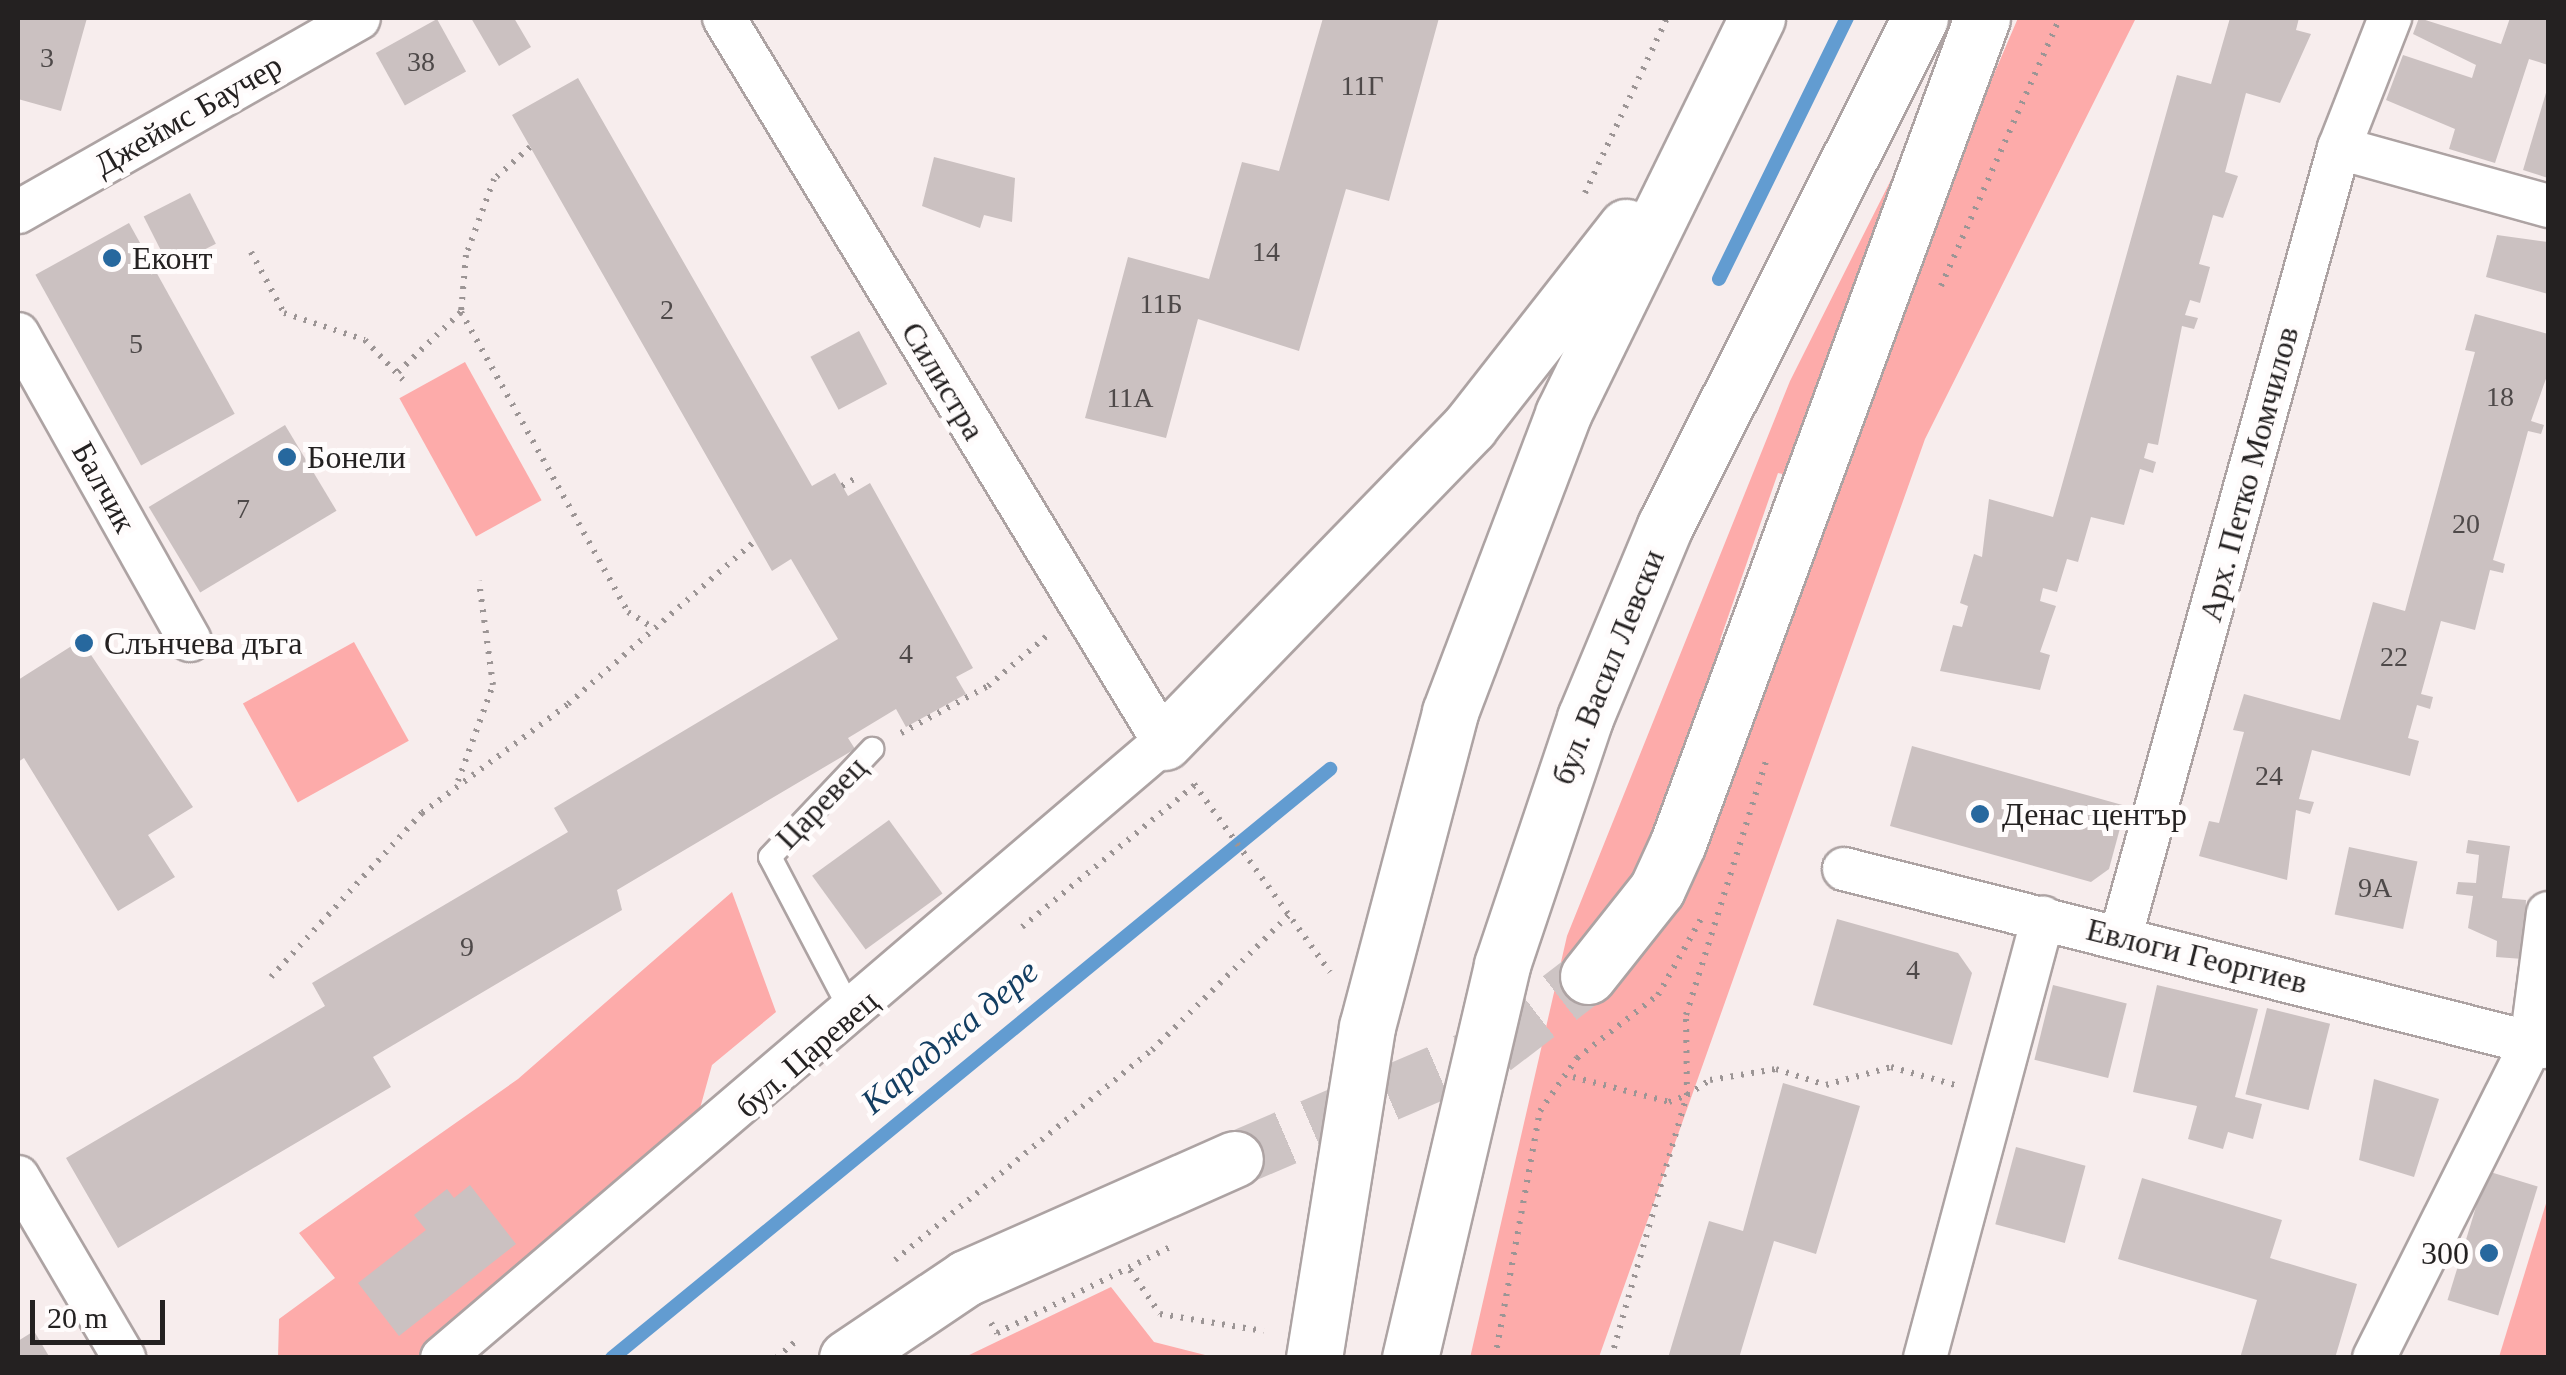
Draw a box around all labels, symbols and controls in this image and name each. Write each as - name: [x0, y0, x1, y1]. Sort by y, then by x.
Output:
- house number: 3: [40, 41, 54, 75]
- house number: 38: [407, 45, 435, 79]
- street label: Джеймс Баучер: [87, 46, 289, 184]
- house number: 11Г: [1340, 69, 1384, 103]
- house number: 14: [1252, 235, 1280, 269]
- place label: Еконт: [132, 239, 213, 277]
- marker: Еконт: [101, 247, 123, 269]
- house number: 11Б: [1139, 287, 1183, 321]
- house number: 2: [660, 293, 674, 327]
- street label: Силистра: [893, 315, 993, 447]
- street label: Арх. Петко Момчилов: [2191, 322, 2307, 626]
- house number: 5: [129, 327, 143, 361]
- house number: 18: [2486, 380, 2514, 414]
- house number: 11А: [1106, 381, 1154, 415]
- street label: Балчик: [64, 435, 144, 539]
- place label: Бонели: [307, 438, 406, 476]
- marker: Бонели: [276, 446, 298, 468]
- house number: 7: [236, 492, 250, 526]
- house number: 20: [2452, 507, 2480, 541]
- street label: бул. Васил Левски: [1543, 544, 1673, 790]
- place label: Слънчева дъга: [104, 624, 302, 662]
- marker: Слънчева дъга: [73, 632, 95, 654]
- house number: 4: [899, 637, 913, 671]
- house number: 22: [2380, 640, 2408, 674]
- street label: Царевец: [768, 749, 874, 857]
- house number: 24: [2255, 759, 2283, 793]
- place label: Денас център: [2002, 795, 2187, 833]
- marker: Денас център: [1967, 801, 1993, 827]
- house number: 9А: [2358, 871, 2392, 905]
- street label: Евлоги Георгиев: [2083, 910, 2311, 1002]
- house number: 9: [460, 930, 474, 964]
- water label: Караджа дере: [853, 951, 1047, 1123]
- house number: 4: [1906, 953, 1920, 987]
- street label: бул. Царевец: [728, 982, 886, 1126]
- place label: 300: [2421, 1234, 2469, 1272]
- marker: 300: [2478, 1242, 2500, 1264]
- scale bar: [35, 1280, 170, 1342]
- text: 20 m: [47, 1301, 108, 1334]

